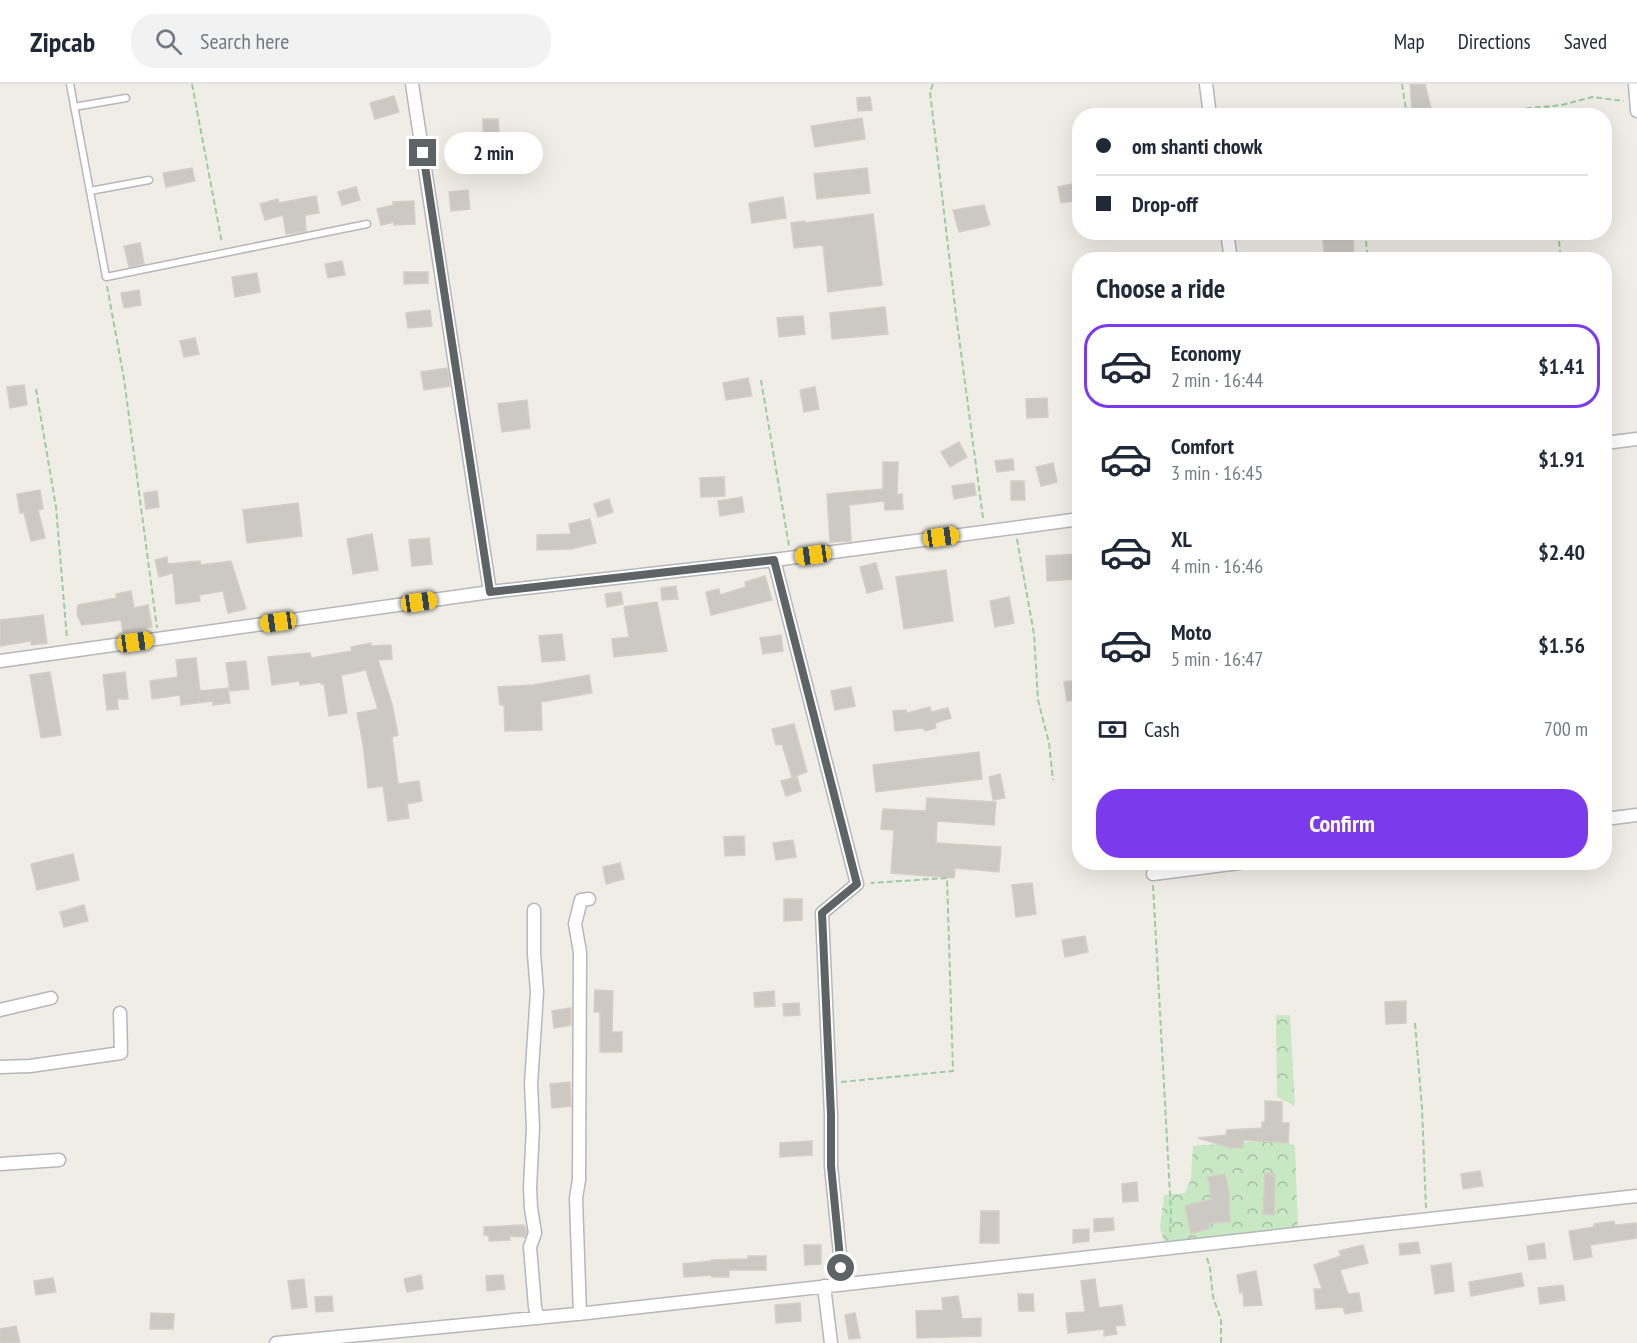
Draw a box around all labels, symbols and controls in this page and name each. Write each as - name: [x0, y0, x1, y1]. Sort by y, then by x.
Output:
- search box: [131, 14, 551, 68]
- text: Zipcab: [30, 23, 95, 60]
- icon: search: [152, 25, 185, 58]
- text: Search here: [200, 27, 289, 55]
- text: Map: [1394, 28, 1425, 55]
- text: Directions: [1458, 28, 1531, 55]
- text: Saved: [1564, 28, 1607, 55]
- callout: 2 min: [444, 132, 543, 174]
- text: om shanti chowk: [1132, 132, 1263, 160]
- route end: [409, 139, 436, 166]
- text: 2 min: [473, 140, 514, 166]
- text: Drop-off: [1132, 190, 1198, 218]
- text: Choose a ride: [1096, 271, 1225, 305]
- icon: car: [1099, 339, 1153, 393]
- text: Economy: [1171, 339, 1241, 367]
- text: $1.41: [1538, 352, 1585, 380]
- text: 2 min · 16:44: [1171, 367, 1263, 393]
- icon: car: [1099, 432, 1153, 486]
- text: Comfort: [1171, 432, 1234, 460]
- text: $1.91: [1538, 445, 1585, 473]
- text: 3 min · 16:45: [1171, 460, 1263, 486]
- icon: car: [1099, 525, 1153, 579]
- text: XL: [1171, 525, 1192, 553]
- car: [922, 526, 960, 548]
- text: $2.40: [1538, 538, 1585, 566]
- car: [794, 544, 832, 566]
- text: 4 min · 16:46: [1171, 553, 1263, 579]
- car: [400, 591, 438, 613]
- car: [259, 611, 297, 633]
- icon: car: [1099, 618, 1153, 672]
- text: Moto: [1171, 618, 1212, 646]
- car: [116, 631, 154, 653]
- text: $1.56: [1538, 631, 1585, 659]
- text: 5 min · 16:47: [1171, 646, 1263, 672]
- icon: cash: [1096, 713, 1129, 746]
- text: Cash: [1144, 715, 1180, 743]
- text: 700 m: [1544, 716, 1588, 742]
- button: Confirm: [1096, 789, 1588, 858]
- route start: [827, 1254, 854, 1281]

